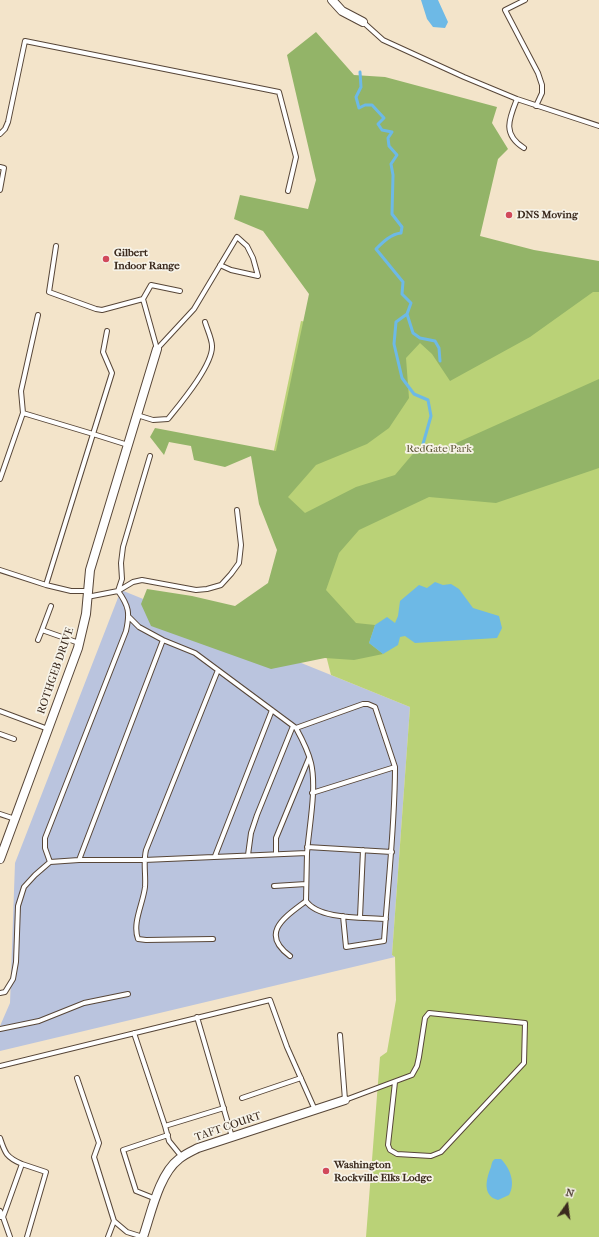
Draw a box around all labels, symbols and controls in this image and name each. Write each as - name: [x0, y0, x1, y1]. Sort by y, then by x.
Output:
- place label: DNS Moving: [517, 208, 578, 222]
- marker: DNS Moving: [504, 210, 514, 220]
- place label: Gilbert Indoor Range: [114, 246, 180, 272]
- marker: Gilbert Indoor Range: [101, 254, 111, 264]
- park label: RedGate Park: [406, 442, 472, 456]
- street label: ROTHGEB DRIVE: [35, 626, 77, 716]
- street label: TAFT COURT: [193, 1109, 263, 1145]
- place label: Washington Rockville Elks Lodge: [334, 1158, 432, 1184]
- marker: Washington Rockville Elks Lodge: [321, 1166, 331, 1176]
- north arrow: [547, 1185, 587, 1225]
- text: N: [564, 1186, 576, 1200]

